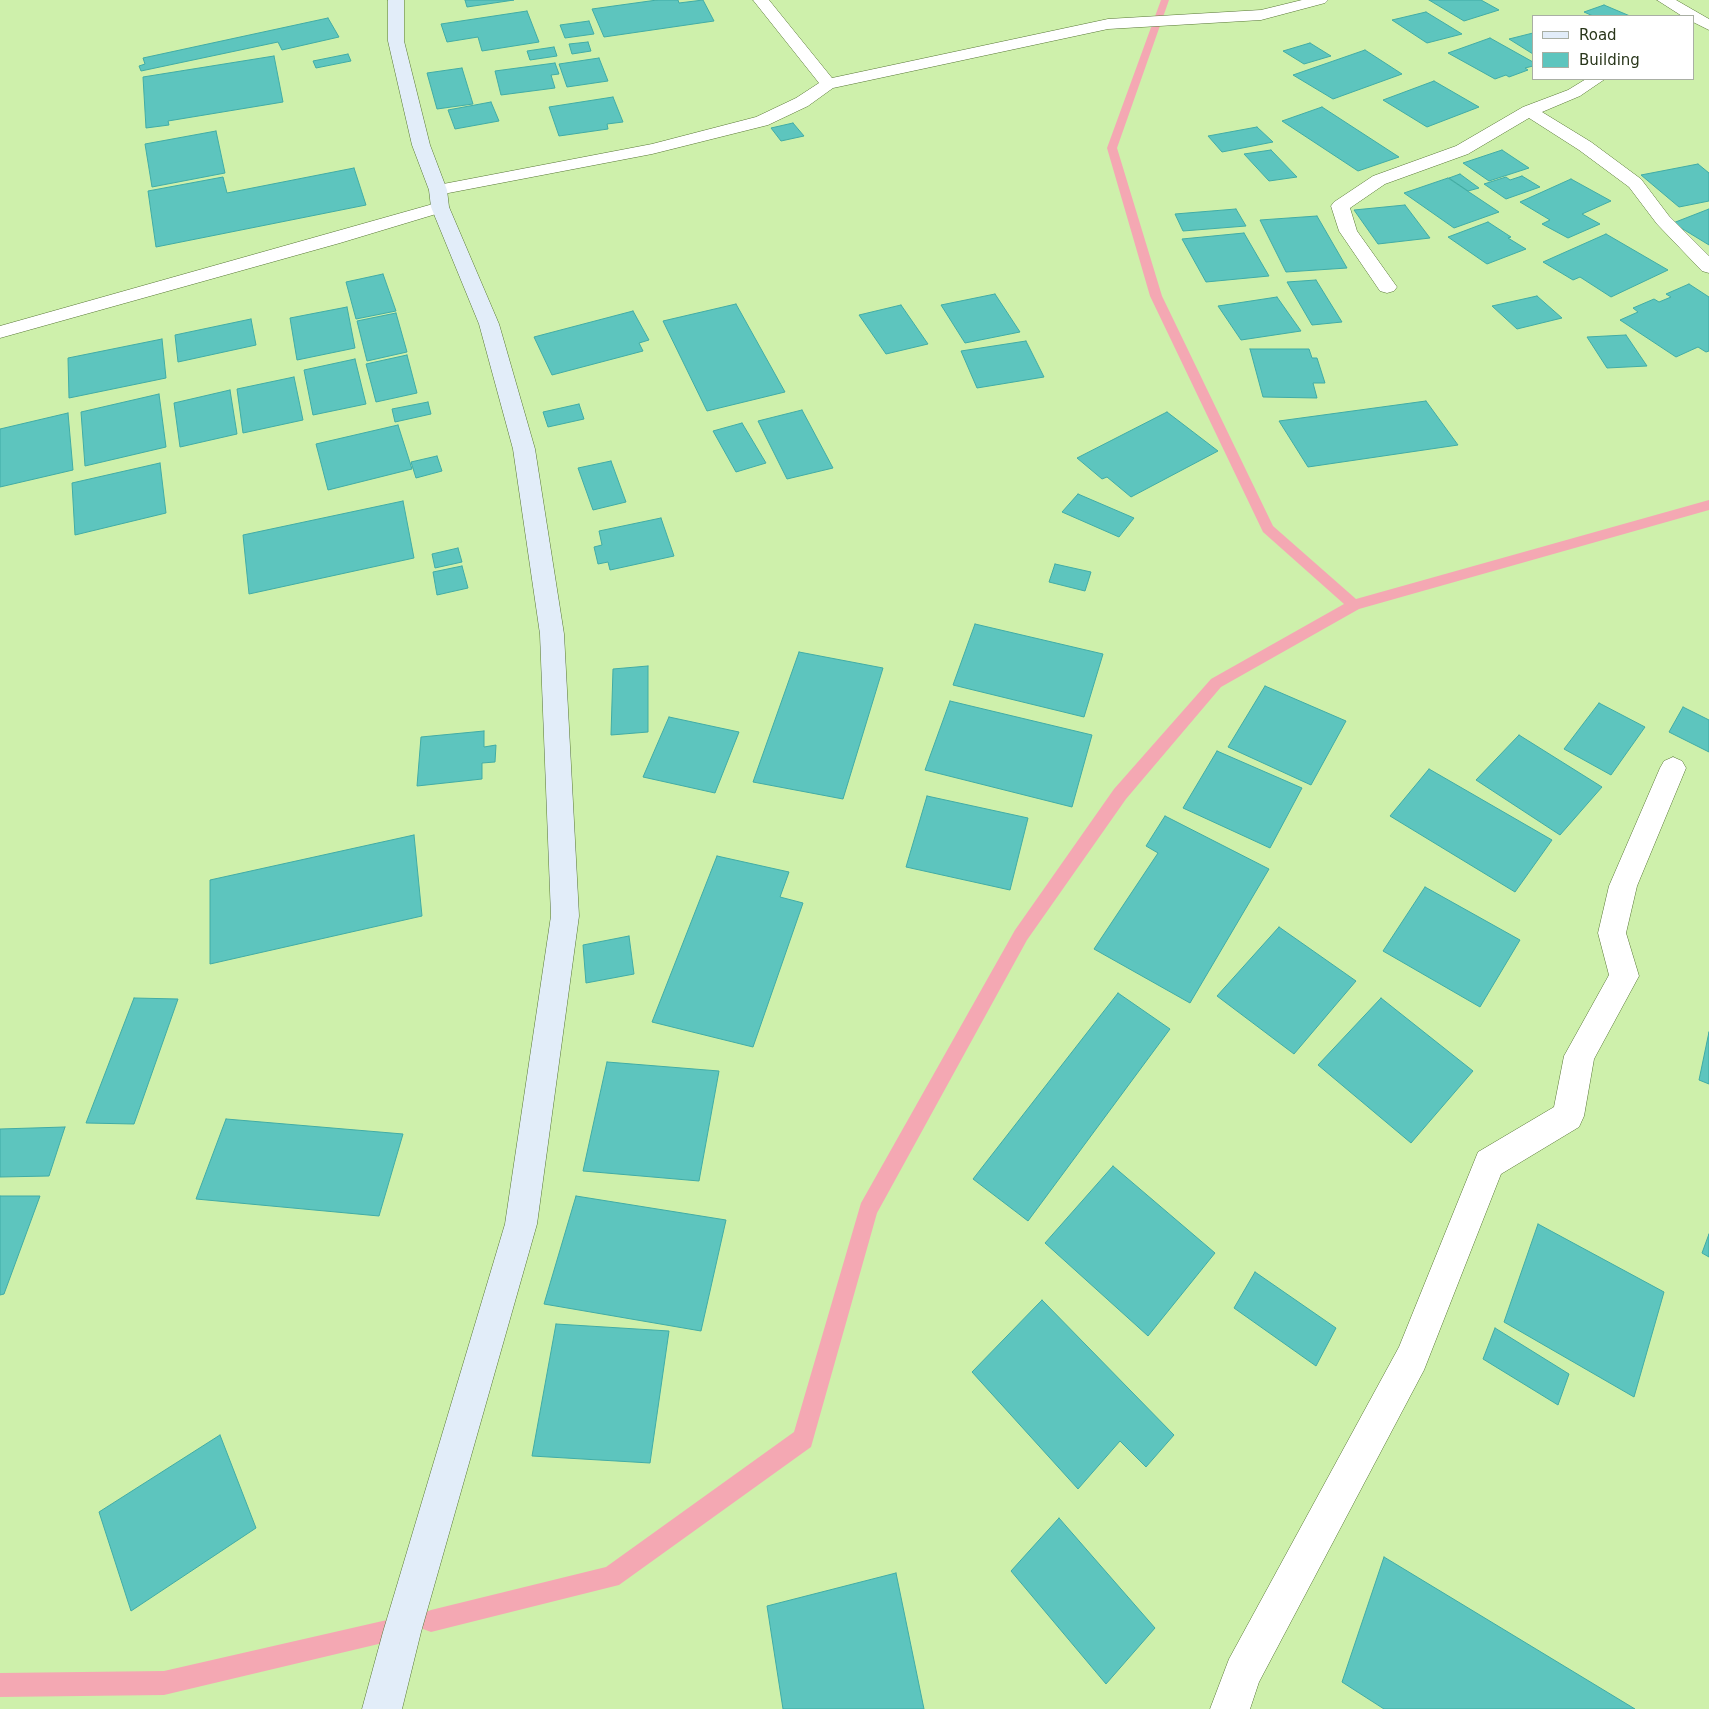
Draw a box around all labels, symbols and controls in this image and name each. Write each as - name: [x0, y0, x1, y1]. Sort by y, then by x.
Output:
- legend: [1532, 15, 1694, 80]
- text: Road: [1579, 26, 1617, 44]
- text: Building: [1579, 51, 1640, 69]

